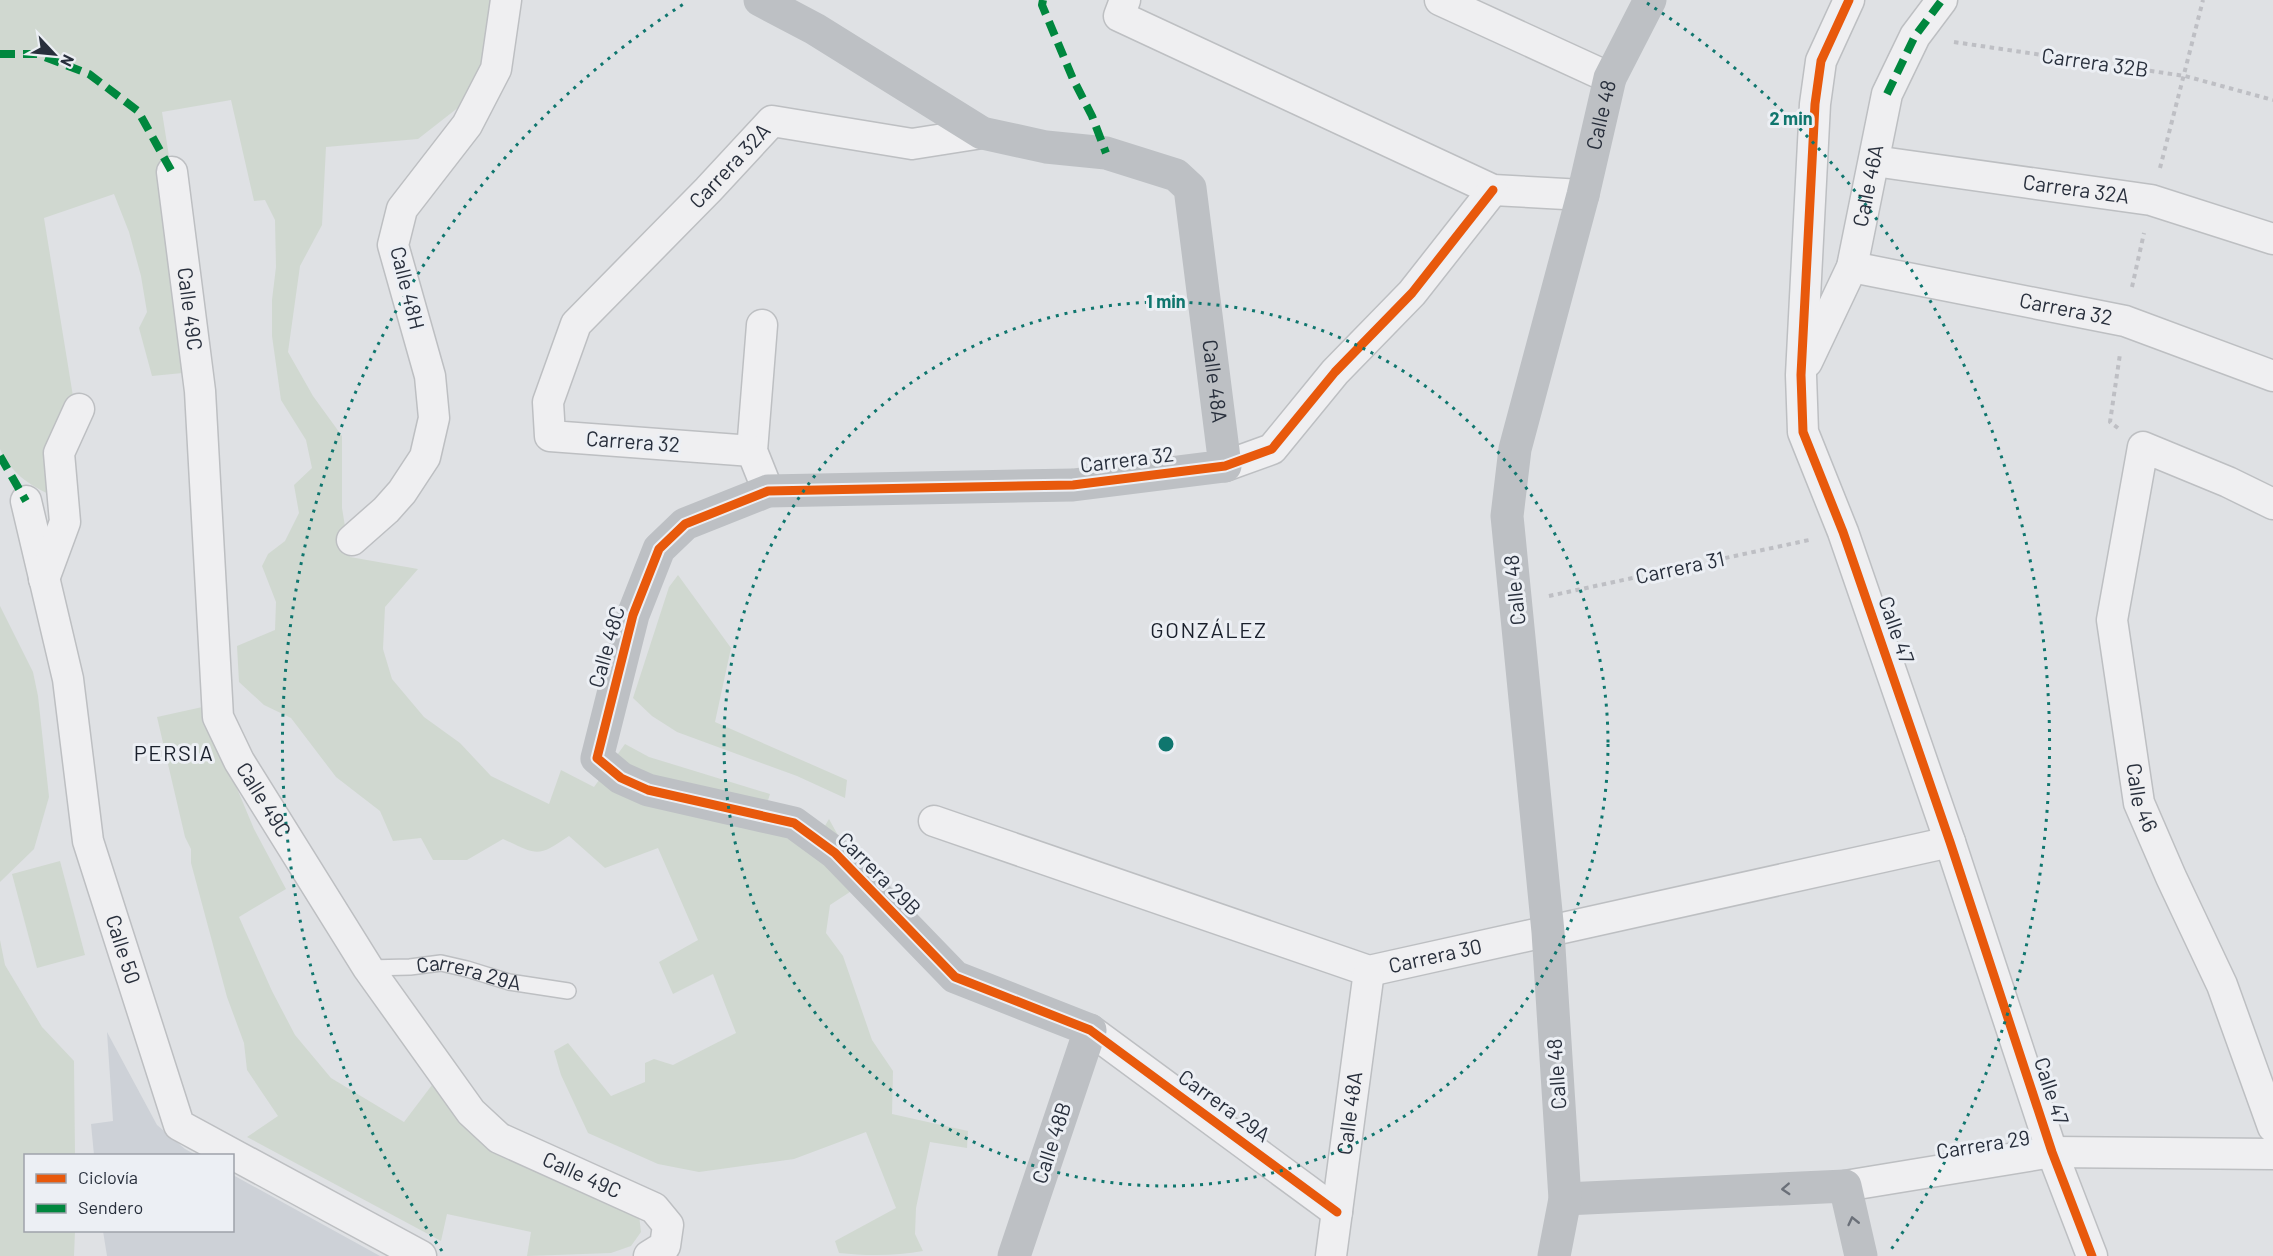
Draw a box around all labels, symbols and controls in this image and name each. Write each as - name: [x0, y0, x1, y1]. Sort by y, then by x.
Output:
- north arrow: [24, 24, 84, 84]
- street label: Carrera 32B: [2040, 42, 2150, 81]
- text: N: [57, 52, 79, 70]
- street label: Calle 48: [1580, 77, 1620, 152]
- text: 2 min: [1769, 107, 1813, 129]
- street label: Carrera 32A: [683, 117, 775, 213]
- street label: Calle 46A: [1846, 142, 1888, 229]
- street label: Carrera 32A: [2021, 168, 2131, 208]
- street label: Calle 48H: [386, 244, 431, 332]
- street label: Calle 49C: [173, 266, 209, 352]
- street label: Carrera 32: [2017, 286, 2115, 329]
- text: 1 min: [1146, 290, 1186, 312]
- street label: Calle 48A: [1198, 338, 1233, 424]
- street label: Carrera 32: [585, 425, 681, 456]
- street label: Carrera 32: [1078, 440, 1175, 477]
- street label: Carrera 31: [1633, 545, 1726, 588]
- street label: Calle 48: [1497, 554, 1530, 627]
- street label: Calle 47: [1874, 593, 1921, 666]
- street label: Calle 48C: [582, 603, 629, 690]
- district label: GONZÁLEZ: [1150, 616, 1268, 642]
- centre of rings: [1156, 734, 1176, 754]
- district label: PERSIA: [134, 739, 214, 765]
- street label: Calle 49C: [232, 757, 297, 841]
- street label: Calle 46: [2122, 761, 2164, 836]
- street label: Carrera 29B: [833, 826, 927, 920]
- street label: Calle 50: [101, 911, 147, 987]
- street label: Carrera 30: [1386, 932, 1484, 977]
- street label: Carrera 29A: [415, 949, 523, 995]
- street label: Calle 48: [1541, 1038, 1570, 1110]
- street label: Calle 47: [2030, 1054, 2075, 1127]
- street label: Carrera 29A: [1174, 1063, 1276, 1147]
- street label: Calle 48A: [1331, 1070, 1367, 1156]
- street label: Calle 48B: [1026, 1099, 1075, 1186]
- street label: Carrera 29: [1934, 1124, 2031, 1163]
- street label: Calle 49C: [539, 1145, 626, 1203]
- legend: [24, 1154, 234, 1232]
- text: Ciclovía: [78, 1166, 138, 1188]
- one-way arrow: [1782, 1183, 1791, 1196]
- text: Sendero: [78, 1196, 143, 1218]
- one-way arrow: [1847, 1216, 1860, 1226]

